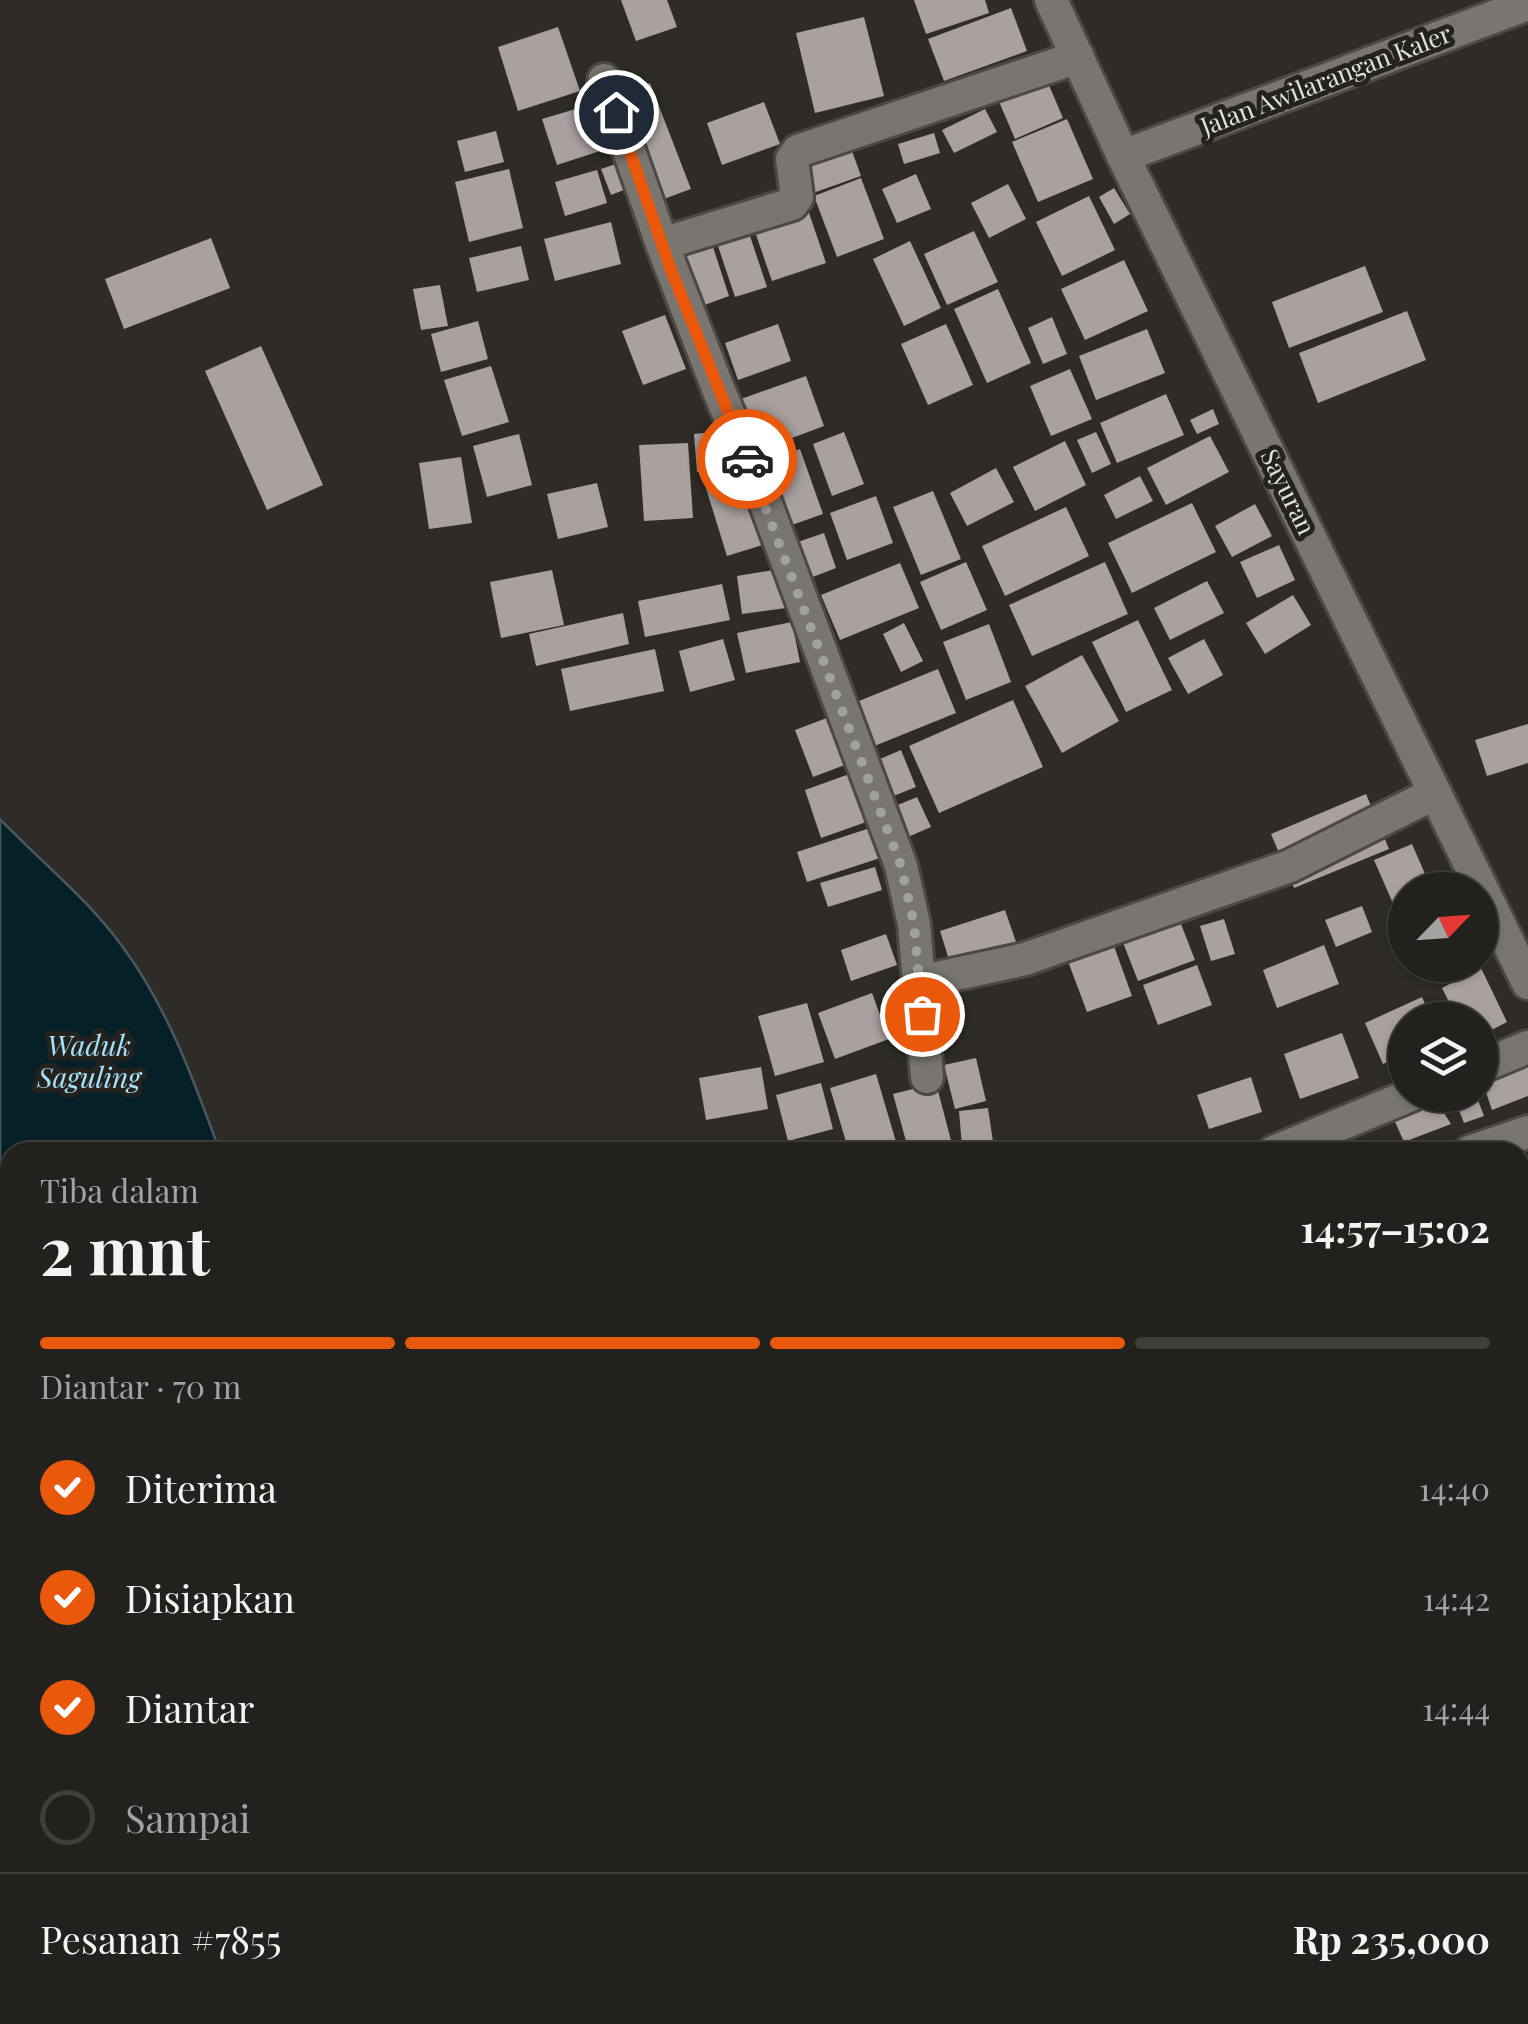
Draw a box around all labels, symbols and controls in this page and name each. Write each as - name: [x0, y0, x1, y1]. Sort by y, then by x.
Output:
- street label: Jalan Awilarangan Kaler: [1194, 15, 1456, 142]
- pin: [574, 70, 659, 155]
- icon: home: [589, 85, 644, 140]
- courier: [697, 409, 797, 509]
- icon: car: [720, 432, 775, 487]
- street label: Sayuran: [1254, 443, 1324, 540]
- north arrow: [1388, 872, 1498, 982]
- map controls: [1388, 872, 1498, 1112]
- pin: [880, 972, 965, 1057]
- icon: bag: [895, 987, 950, 1042]
- button: layers: [1388, 1002, 1498, 1112]
- water label: Waduk Saguling: [36, 1026, 143, 1095]
- text: Tiba dalam: [40, 1168, 199, 1211]
- text: 14:57–15:02: [1301, 1202, 1490, 1253]
- text: 2 mnt: [40, 1205, 210, 1291]
- text: Diantar · 70 m: [40, 1364, 241, 1407]
- icon: check: [40, 1460, 95, 1515]
- text: Diterima: [125, 1462, 277, 1513]
- text: 14:40: [1419, 1466, 1490, 1509]
- icon: check: [40, 1570, 95, 1625]
- text: Disiapkan: [125, 1572, 295, 1623]
- text: 14:42: [1423, 1576, 1490, 1619]
- icon: check: [40, 1680, 95, 1735]
- text: Diantar: [125, 1682, 255, 1733]
- text: 14:44: [1422, 1686, 1490, 1729]
- text: Sampai: [125, 1792, 250, 1843]
- text: Pesanan #7855: [40, 1913, 282, 1964]
- text: Rp 235,000: [1293, 1913, 1490, 1964]

